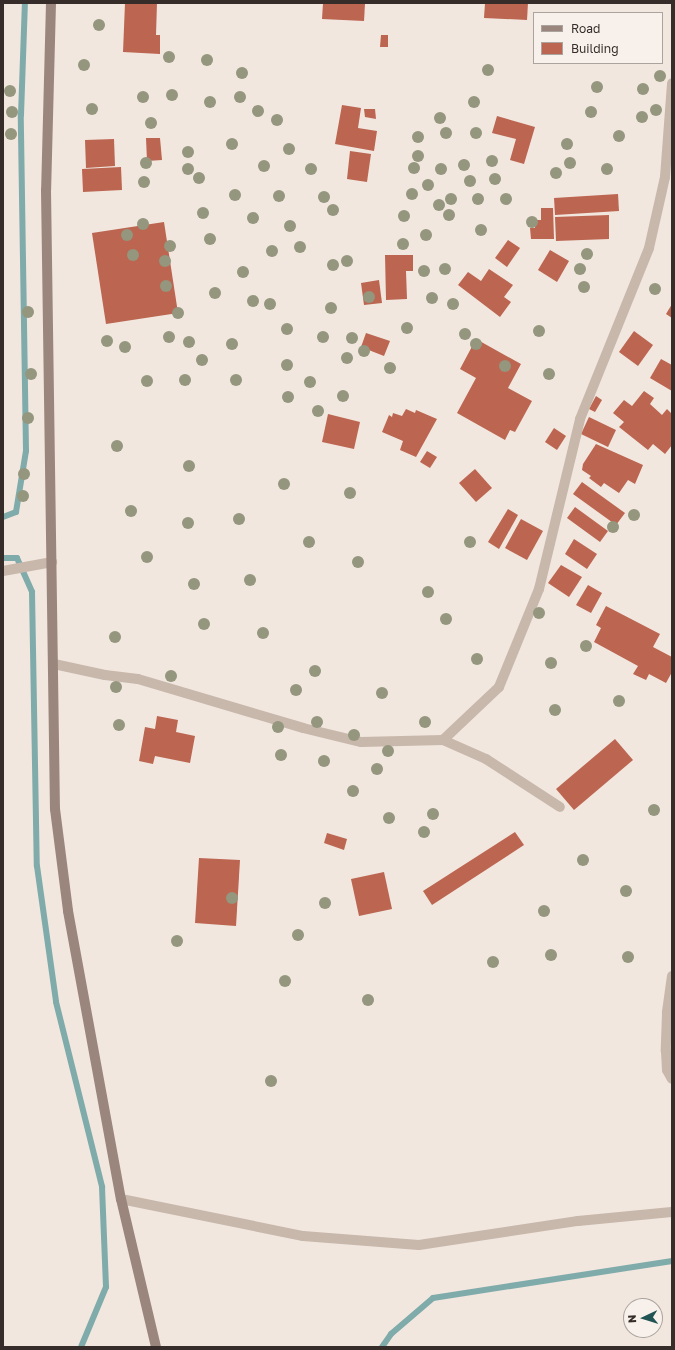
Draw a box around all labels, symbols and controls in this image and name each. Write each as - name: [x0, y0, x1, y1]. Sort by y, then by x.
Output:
- legend: [533, 12, 663, 64]
- text: Road: [571, 21, 600, 36]
- text: Building: [571, 41, 619, 56]
- north arrow: [623, 1298, 663, 1338]
- text: N: [625, 1314, 638, 1323]

